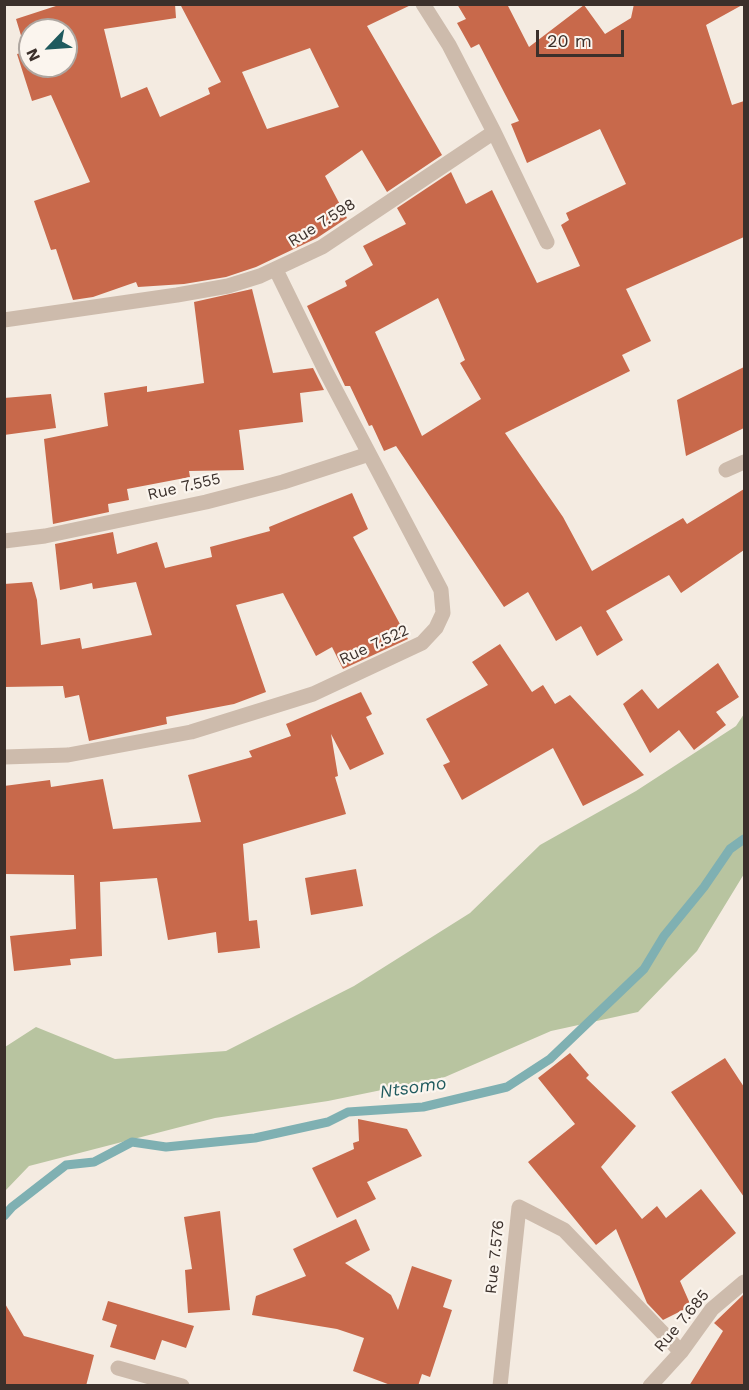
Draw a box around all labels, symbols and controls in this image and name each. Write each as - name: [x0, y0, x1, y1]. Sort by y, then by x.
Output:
- north arrow: [18, 18, 78, 78]
- scale bar: [539, 18, 628, 56]
- text: 20 m: [547, 30, 592, 51]
- text: N: [22, 46, 44, 64]
- street label: Rue 7.598: [285, 195, 359, 251]
- street label: Rue 7.555: [145, 469, 223, 505]
- street label: Rue 7.522: [336, 621, 412, 669]
- water label: Ntsomo: [378, 1073, 448, 1103]
- street label: Rue 7.576: [482, 1219, 508, 1295]
- street label: Rue 7.685: [650, 1286, 714, 1356]

